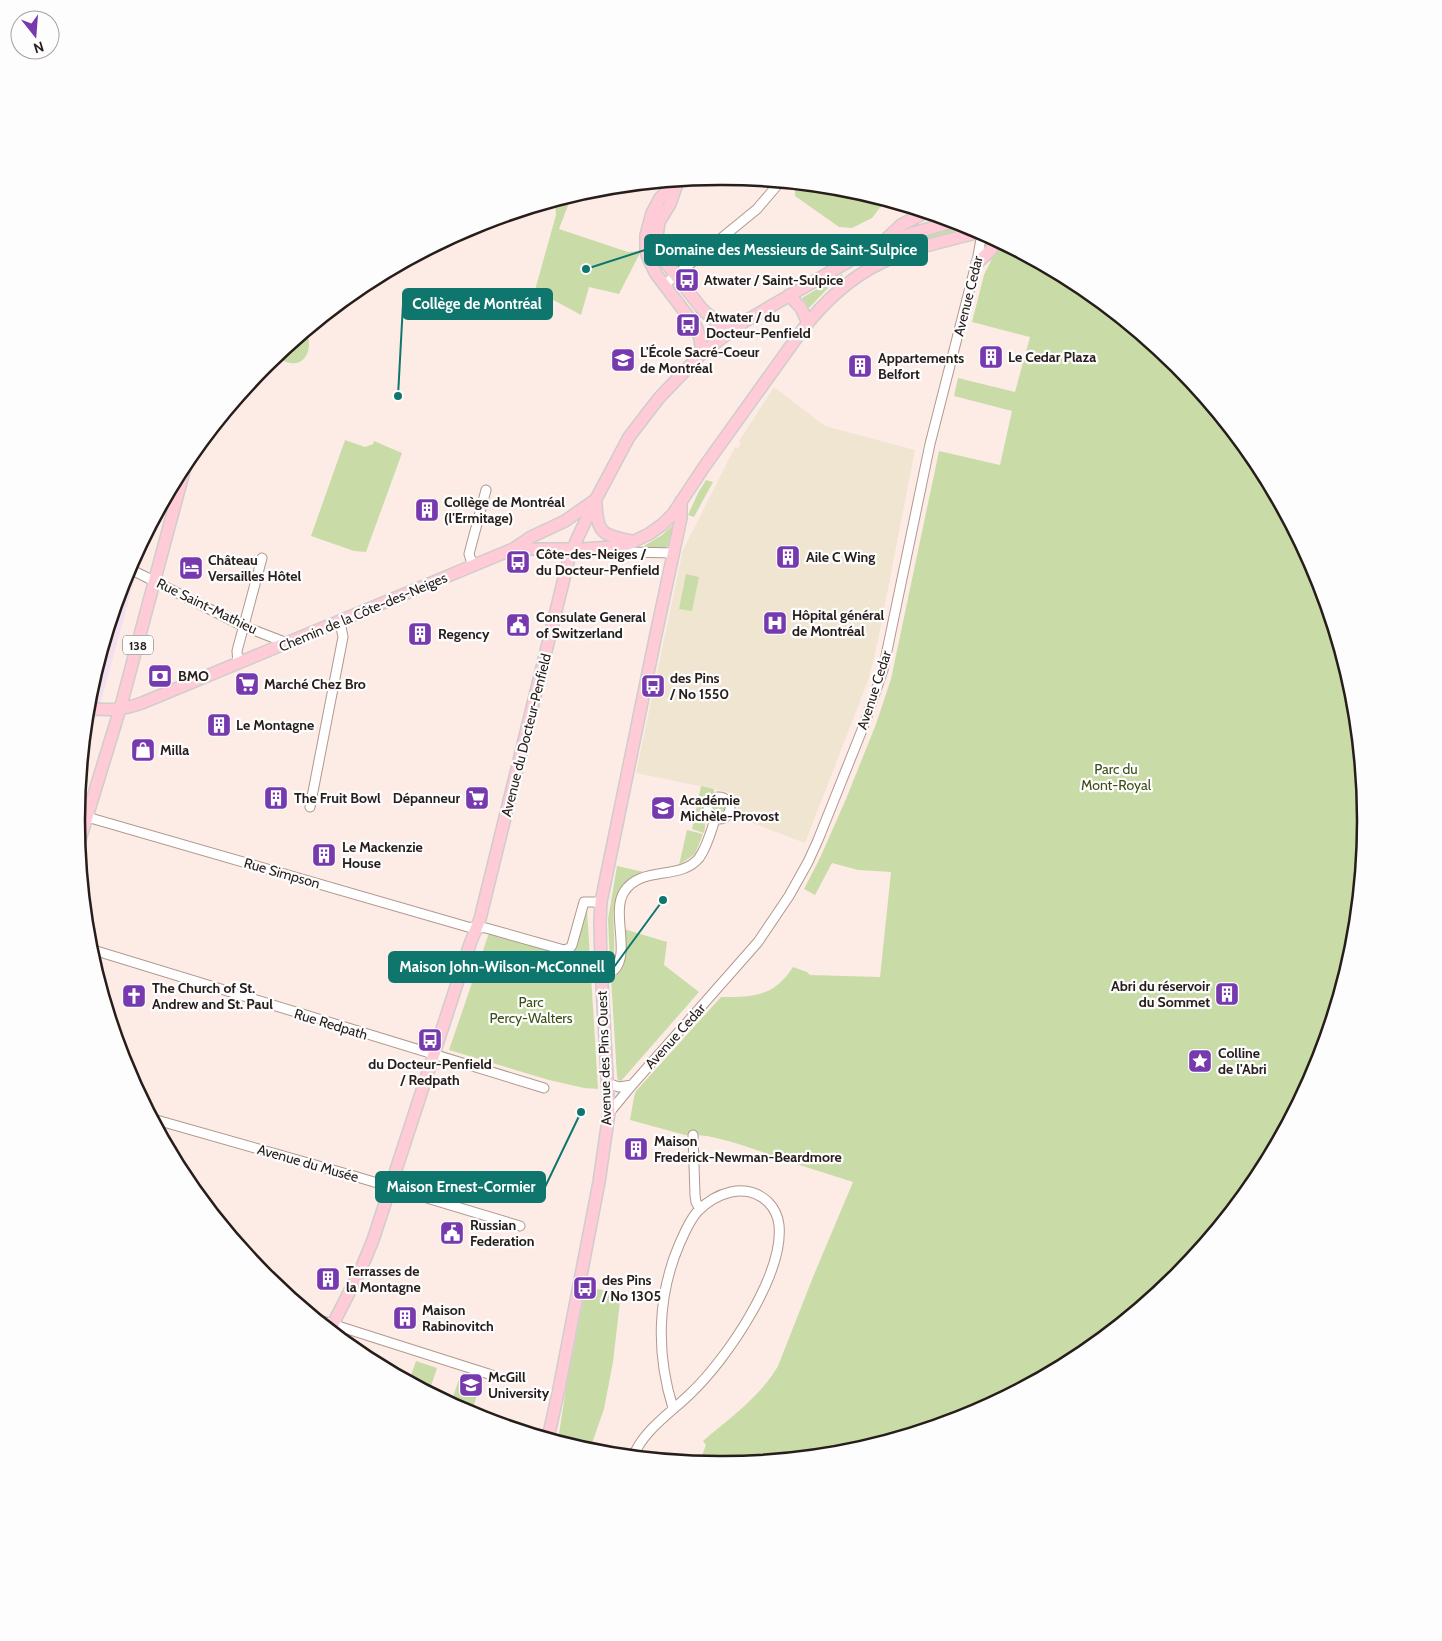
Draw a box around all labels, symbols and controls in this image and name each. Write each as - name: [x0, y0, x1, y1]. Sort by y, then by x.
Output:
- north arrow: [10, 10, 60, 60]
- text: N: [31, 37, 46, 57]
- callout: Domaine des Messieurs de Saint-Sulpice: [645, 235, 927, 265]
- text: Domaine des Messieurs de Saint-Sulpice: [655, 241, 917, 259]
- street label: Avenue Cedar: [949, 253, 987, 338]
- bus stop icon: Atwater / Saint-Sulpice: [674, 267, 700, 293]
- place label: Atwater / Saint-Sulpice: [704, 271, 843, 289]
- callout: Collège de Montréal: [403, 289, 552, 319]
- text: Collège de Montréal: [412, 295, 542, 313]
- place label: Atwater / du Docteur-Penfield: [706, 308, 811, 342]
- bus stop icon: Atwater / du Docteur-Penfield: [675, 312, 701, 338]
- place label: L'École Sacré-Coeur de Montréal: [640, 343, 760, 377]
- building icon: Le Cedar Plaza: [978, 344, 1004, 370]
- school or university icon: L'École Sacré-Coeur de Montréal: [610, 347, 636, 373]
- place label: Le Cedar Plaza: [1008, 348, 1096, 366]
- place label: Appartements Belfort: [878, 349, 964, 383]
- building icon: Appartements Belfort: [847, 353, 873, 379]
- place label: Collège de Montréal (l'Ermitage): [444, 493, 565, 527]
- building icon: Collège de Montréal (l'Ermitage): [414, 497, 440, 523]
- building icon: Aile C Wing: [775, 544, 801, 570]
- place label: Côte-des-Neiges / du Docteur-Penfield: [536, 545, 660, 579]
- place label: Aile C Wing: [806, 548, 875, 566]
- bus stop icon: Côte-des-Neiges / du Docteur-Penfield: [505, 549, 531, 575]
- place label: Château Versailles Hôtel: [208, 551, 302, 585]
- hotel icon: Château Versailles Hôtel: [178, 555, 204, 581]
- street label: Chemin de la Côte-des-Neiges: [276, 568, 450, 656]
- street label: Rue Saint-Mathieu: [154, 574, 260, 638]
- place label: Hôpital général de Montréal: [792, 606, 885, 640]
- place label: Consulate General of Switzerland: [536, 608, 646, 642]
- hospital icon: Hôpital général de Montréal: [762, 610, 788, 636]
- public building icon: Consulate General of Switzerland: [505, 612, 531, 638]
- building icon: Regency: [407, 621, 433, 647]
- place label: Regency: [438, 625, 490, 643]
- road number: 138: [123, 636, 153, 654]
- street label: Avenue Cedar: [853, 648, 895, 732]
- street label: Avenue du Docteur-Penfield: [497, 651, 555, 819]
- bank icon: BMO: [147, 663, 173, 689]
- place label: BMO: [178, 667, 209, 685]
- place label: des Pins / No 1550: [669, 669, 729, 703]
- supermarket icon: Marché Chez Bro: [234, 671, 260, 697]
- bus stop icon: des Pins / No 1550: [640, 673, 666, 699]
- place label: Marché Chez Bro: [264, 675, 366, 693]
- building icon: Le Montagne: [206, 712, 232, 738]
- place label: Le Montagne: [236, 716, 314, 734]
- shop icon: Milla: [130, 737, 156, 763]
- place label: Milla: [160, 741, 189, 759]
- park label: Parc du Mont-Royal: [1081, 760, 1152, 794]
- building icon: The Fruit Bowl: [263, 785, 289, 811]
- supermarket icon: Dépanneur: [464, 785, 490, 811]
- place label: The Fruit Bowl: [294, 789, 381, 807]
- place label: Dépanneur: [393, 789, 460, 807]
- place label: Académie Michèle-Provost: [680, 791, 779, 825]
- school or university icon: Académie Michèle-Provost: [650, 795, 676, 821]
- place label: Le Mackenzie House: [342, 838, 423, 872]
- building icon: Le Mackenzie House: [311, 842, 337, 868]
- street label: Rue Simpson: [242, 854, 322, 893]
- callout: Maison John-Wilson-McConnell: [389, 952, 614, 982]
- text: Maison John-Wilson-McConnell: [399, 958, 605, 976]
- place label: Abri du réservoir du Sommet: [1111, 977, 1210, 1011]
- place label: The Church of St. Andrew and St. Paul: [152, 979, 273, 1013]
- building icon: Abri du réservoir du Sommet: [1214, 981, 1240, 1007]
- church icon: The Church of St. Andrew and St. Paul: [121, 983, 147, 1009]
- street label: Avenue des Pins Ouest: [593, 990, 615, 1126]
- park label: Parc Percy-Walters: [489, 993, 573, 1027]
- street label: Avenue Cedar: [641, 999, 710, 1073]
- street label: Rue Redpath: [292, 1004, 370, 1044]
- bus stop icon: du Docteur-Penfield / Redpath: [417, 1027, 443, 1053]
- place label: Colline de l'Abri: [1218, 1044, 1267, 1078]
- place icon: Colline de l'Abri: [1187, 1048, 1213, 1074]
- place label: du Docteur-Penfield / Redpath: [368, 1055, 492, 1089]
- place label: Maison Frederick-Newman-Beardmore: [654, 1132, 842, 1166]
- building icon: Maison Frederick-Newman-Beardmore: [623, 1136, 649, 1162]
- street label: Avenue du Musée: [255, 1140, 361, 1186]
- callout: Maison Ernest-Cormier: [376, 1172, 545, 1202]
- text: Maison Ernest-Cormier: [387, 1178, 536, 1196]
- place label: Russian Federation: [470, 1216, 535, 1250]
- public building icon: Russian Federation: [439, 1220, 465, 1246]
- place label: Terrasses de la Montagne: [346, 1262, 421, 1296]
- building icon: Terrasses de la Montagne: [315, 1266, 341, 1292]
- place label: des Pins / No 1305: [601, 1271, 661, 1305]
- bus stop icon: des Pins / No 1305: [572, 1275, 598, 1301]
- place label: Maison Rabinovitch: [422, 1301, 494, 1335]
- building icon: Maison Rabinovitch: [392, 1305, 418, 1331]
- place label: McGill University: [488, 1368, 550, 1402]
- school or university icon: McGill University: [458, 1372, 484, 1398]

